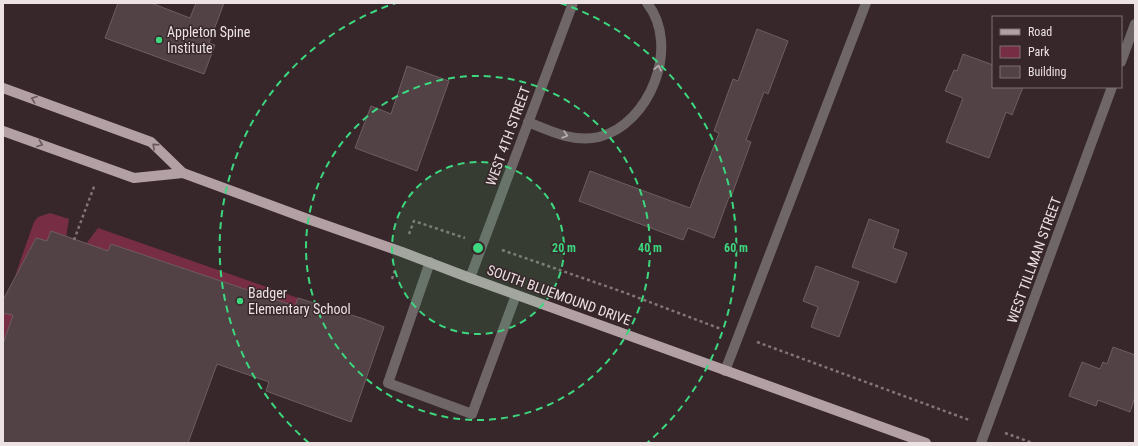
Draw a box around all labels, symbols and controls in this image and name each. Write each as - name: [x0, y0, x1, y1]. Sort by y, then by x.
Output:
- legend: [992, 16, 1122, 88]
- place label: Appleton Spine Institute: [167, 24, 251, 56]
- text: Road: [1028, 25, 1052, 39]
- marker: Appleton Spine Institute: [154, 35, 164, 45]
- text: Park: [1028, 45, 1050, 59]
- one-way arrow: [654, 65, 662, 71]
- text: Building: [1028, 65, 1066, 79]
- street label: WEST 4TH STREET: [483, 84, 533, 188]
- one-way arrow: [31, 96, 38, 104]
- one-way arrow: [561, 130, 568, 139]
- one-way arrow: [36, 140, 43, 148]
- one-way arrow: [152, 144, 160, 151]
- street label: WEST TILLMAN STREET: [1004, 195, 1064, 325]
- centre of rings: [471, 241, 485, 255]
- text: 20 m: [552, 241, 576, 255]
- text: 40 m: [638, 241, 662, 255]
- text: 60 m: [724, 241, 748, 255]
- street label: SOUTH BLUEMOUND DRIVE: [485, 261, 633, 329]
- place label: Badger Elementary School: [248, 285, 351, 317]
- marker: Badger Elementary School: [235, 296, 245, 306]

